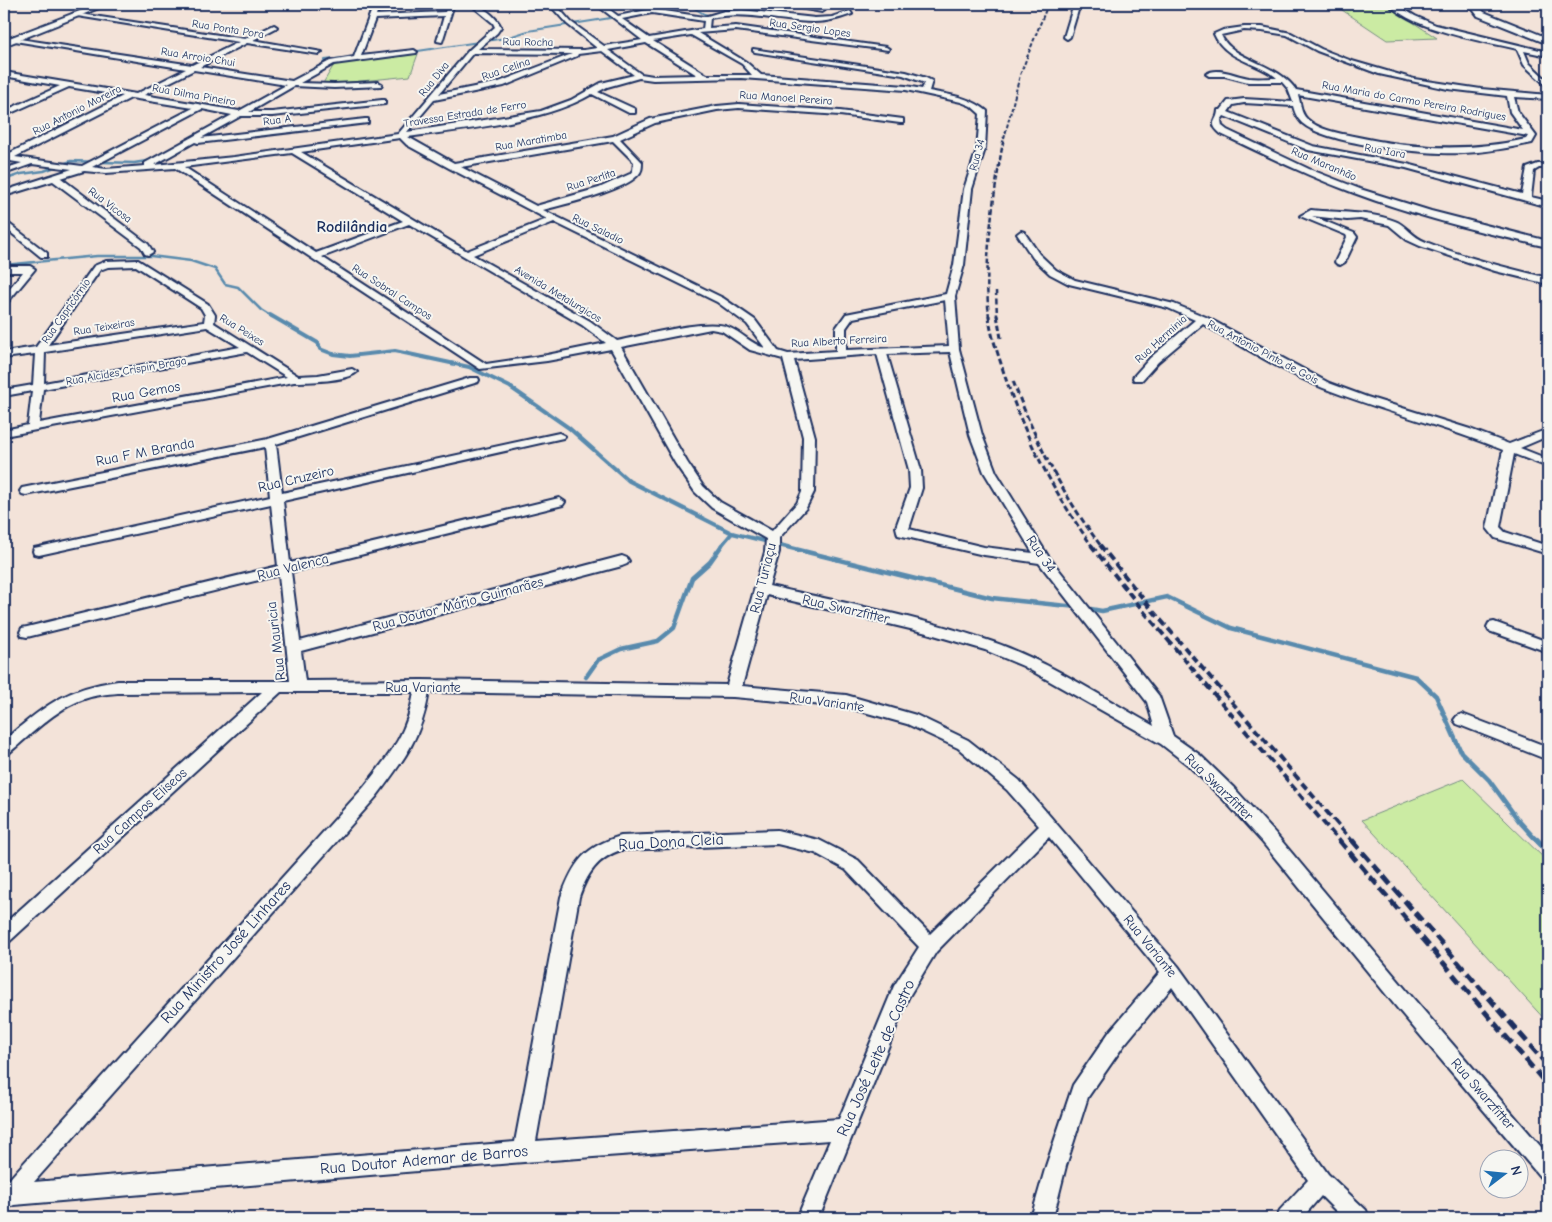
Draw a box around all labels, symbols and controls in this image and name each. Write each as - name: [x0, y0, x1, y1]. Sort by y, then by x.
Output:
- street label: Rua Sergio Lopes: [768, 16, 852, 40]
- street label: Rua Ponta Pora: [191, 17, 265, 41]
- street label: Rua Rocha: [503, 35, 553, 49]
- street label: Rua Arroio Chui: [160, 45, 236, 69]
- street label: Rua Celina: [480, 55, 532, 83]
- street label: Rua Diva: [416, 59, 452, 99]
- street label: Rua Maria do Carmo Pereira Rodrigues: [1321, 78, 1507, 124]
- street label: Rua Dilma Pineiro: [151, 81, 237, 109]
- street label: Rua Antonio Moreira: [30, 82, 124, 138]
- street label: Rua Manoel Pereira: [739, 88, 833, 108]
- street label: Travessa Estrada de Ferro: [403, 98, 527, 130]
- street label: Rua A: [262, 112, 292, 128]
- street label: Rua Maratimba: [494, 128, 568, 154]
- street label: Rua 34: [967, 138, 987, 172]
- street label: Rua Iara: [1364, 141, 1406, 161]
- street label: Rua Maranhão: [1289, 144, 1359, 184]
- street label: Rua Perlita: [565, 166, 617, 194]
- street label: Rua Vicosa: [86, 184, 134, 226]
- street label: Rua Saladio: [570, 211, 626, 247]
- district label: Rodilândia: [317, 218, 387, 236]
- street label: Rua Sobral Campos: [350, 261, 435, 323]
- street label: Avenida Metalurgicos: [512, 263, 604, 325]
- street label: Rua Capricórnio: [39, 276, 93, 346]
- street label: Rua Peixes: [217, 311, 267, 349]
- street label: Rua Herminia: [1132, 312, 1190, 366]
- street label: Rua Teixeiras: [72, 316, 136, 338]
- street label: Rua Antonio Pinto de Gois: [1205, 317, 1321, 387]
- street label: Rua Alberto Ferreira: [791, 332, 887, 350]
- street label: Rua Alcides Crispin Braga: [65, 354, 187, 388]
- street label: Rua Gemos: [110, 378, 182, 406]
- street label: Rua F M Branda: [94, 434, 196, 470]
- street label: Rua Cruzeiro: [256, 462, 336, 496]
- street label: Rua 34: [1022, 532, 1060, 576]
- street label: Rua Turiaçu: [746, 541, 780, 615]
- street label: Rua Valenca: [255, 550, 331, 584]
- street label: Rua Doutor Mário Guimarães: [371, 573, 545, 635]
- street label: Rua Swarzfitter: [801, 591, 892, 627]
- street label: Rua Mauricia: [263, 601, 289, 681]
- street label: Rua Variante: [385, 679, 461, 696]
- street label: Rua Variante: [788, 688, 866, 716]
- street label: Rua Swarzfitter: [1181, 750, 1257, 824]
- street label: Rua Campos Eliseos: [89, 764, 191, 858]
- street label: Rua Dona Cleia: [618, 830, 724, 854]
- street label: Rua Ministro José Linhares: [157, 877, 295, 1027]
- street label: Rua Variante: [1120, 911, 1180, 981]
- street label: Rua José Leite de Castro: [833, 977, 919, 1139]
- street label: Rua Swarzfitter: [1447, 1055, 1519, 1134]
- street label: Rua Doutor Ademar de Barros: [319, 1142, 529, 1178]
- north arrow: [1480, 1150, 1530, 1200]
- text: N: [1507, 1164, 1525, 1177]

